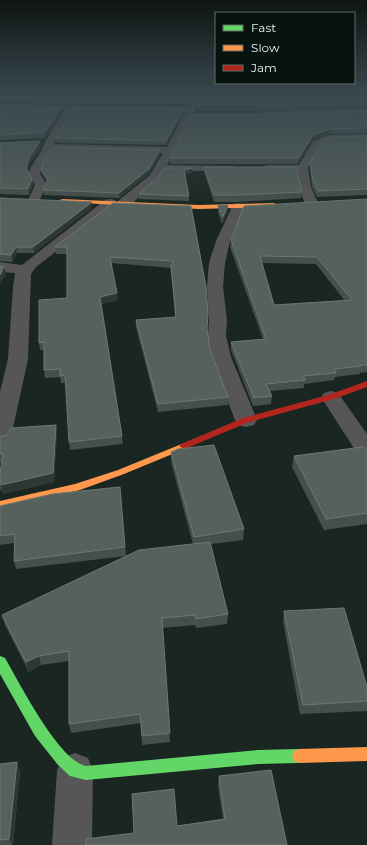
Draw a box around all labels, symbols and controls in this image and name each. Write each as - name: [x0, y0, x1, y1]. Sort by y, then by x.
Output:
- legend: [215, 12, 355, 84]
- text: Fast: [251, 20, 276, 35]
- text: Slow: [251, 40, 280, 55]
- text: Jam: [250, 60, 277, 75]

